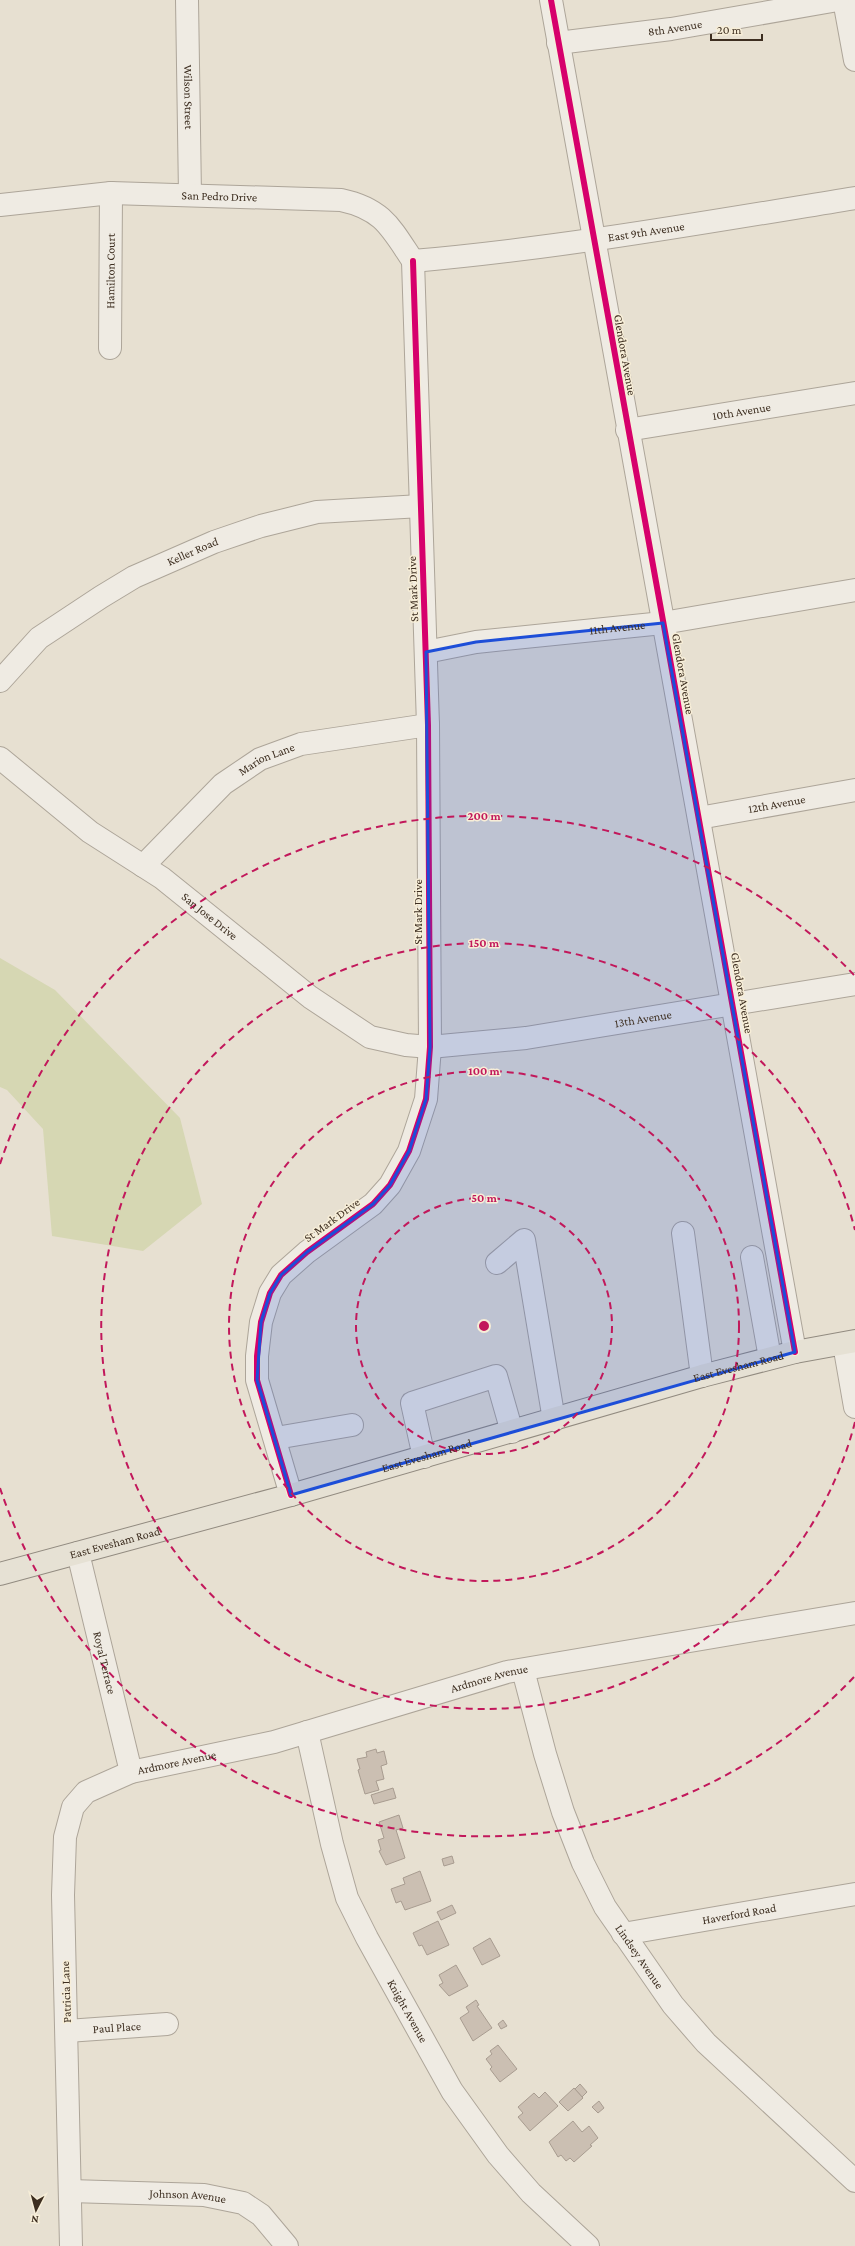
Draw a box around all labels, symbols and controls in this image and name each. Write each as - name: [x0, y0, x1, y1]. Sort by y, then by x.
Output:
- scale bar: [711, 16, 762, 42]
- street label: 8th Avenue: [647, 17, 703, 39]
- text: 20 m: [717, 23, 742, 37]
- street label: Wilson Street: [181, 65, 196, 130]
- street label: San Pedro Drive: [181, 188, 257, 204]
- street label: East 9th Avenue: [607, 219, 685, 244]
- street label: Hamilton Court: [103, 232, 118, 309]
- street label: Glendora Avenue: [611, 313, 639, 397]
- street label: 10th Avenue: [711, 400, 772, 423]
- street label: Keller Road: [165, 534, 221, 569]
- street label: St Mark Drive: [405, 556, 421, 622]
- street label: 11th Avenue: [589, 618, 646, 637]
- street label: Glendora Avenue: [669, 632, 697, 716]
- street label: Marion Lane: [236, 740, 296, 779]
- street label: 12th Avenue: [747, 792, 806, 816]
- text: 200 m: [467, 809, 501, 823]
- street label: St Mark Drive: [411, 879, 425, 945]
- street label: San Jose Drive: [179, 890, 240, 943]
- text: 150 m: [469, 936, 500, 950]
- street label: Glendora Avenue: [728, 951, 756, 1035]
- street label: 13th Avenue: [613, 1007, 673, 1030]
- text: 100 m: [468, 1064, 501, 1078]
- text: 50 m: [471, 1191, 498, 1205]
- street label: St Mark Drive: [301, 1195, 363, 1245]
- centre of rings: [477, 1319, 491, 1333]
- street label: East Evesham Road: [691, 1348, 786, 1385]
- street label: East Evesham Road: [380, 1436, 474, 1475]
- street label: East Evesham Road: [68, 1524, 162, 1562]
- street label: Royal Terrace: [90, 1630, 119, 1696]
- street label: Ardmore Avenue: [449, 1662, 529, 1696]
- street label: Ardmore Avenue: [136, 1747, 217, 1777]
- street label: Haverford Road: [701, 1901, 778, 1927]
- street label: Lindsey Avenue: [612, 1922, 667, 1992]
- street label: Patricia Lane: [58, 1961, 74, 2023]
- street label: Knight Avenue: [384, 1977, 431, 2045]
- street label: Paul Place: [92, 2019, 141, 2036]
- street label: Johnson Avenue: [148, 2186, 227, 2206]
- north arrow: [16, 2190, 56, 2230]
- text: N: [30, 2214, 39, 2226]

